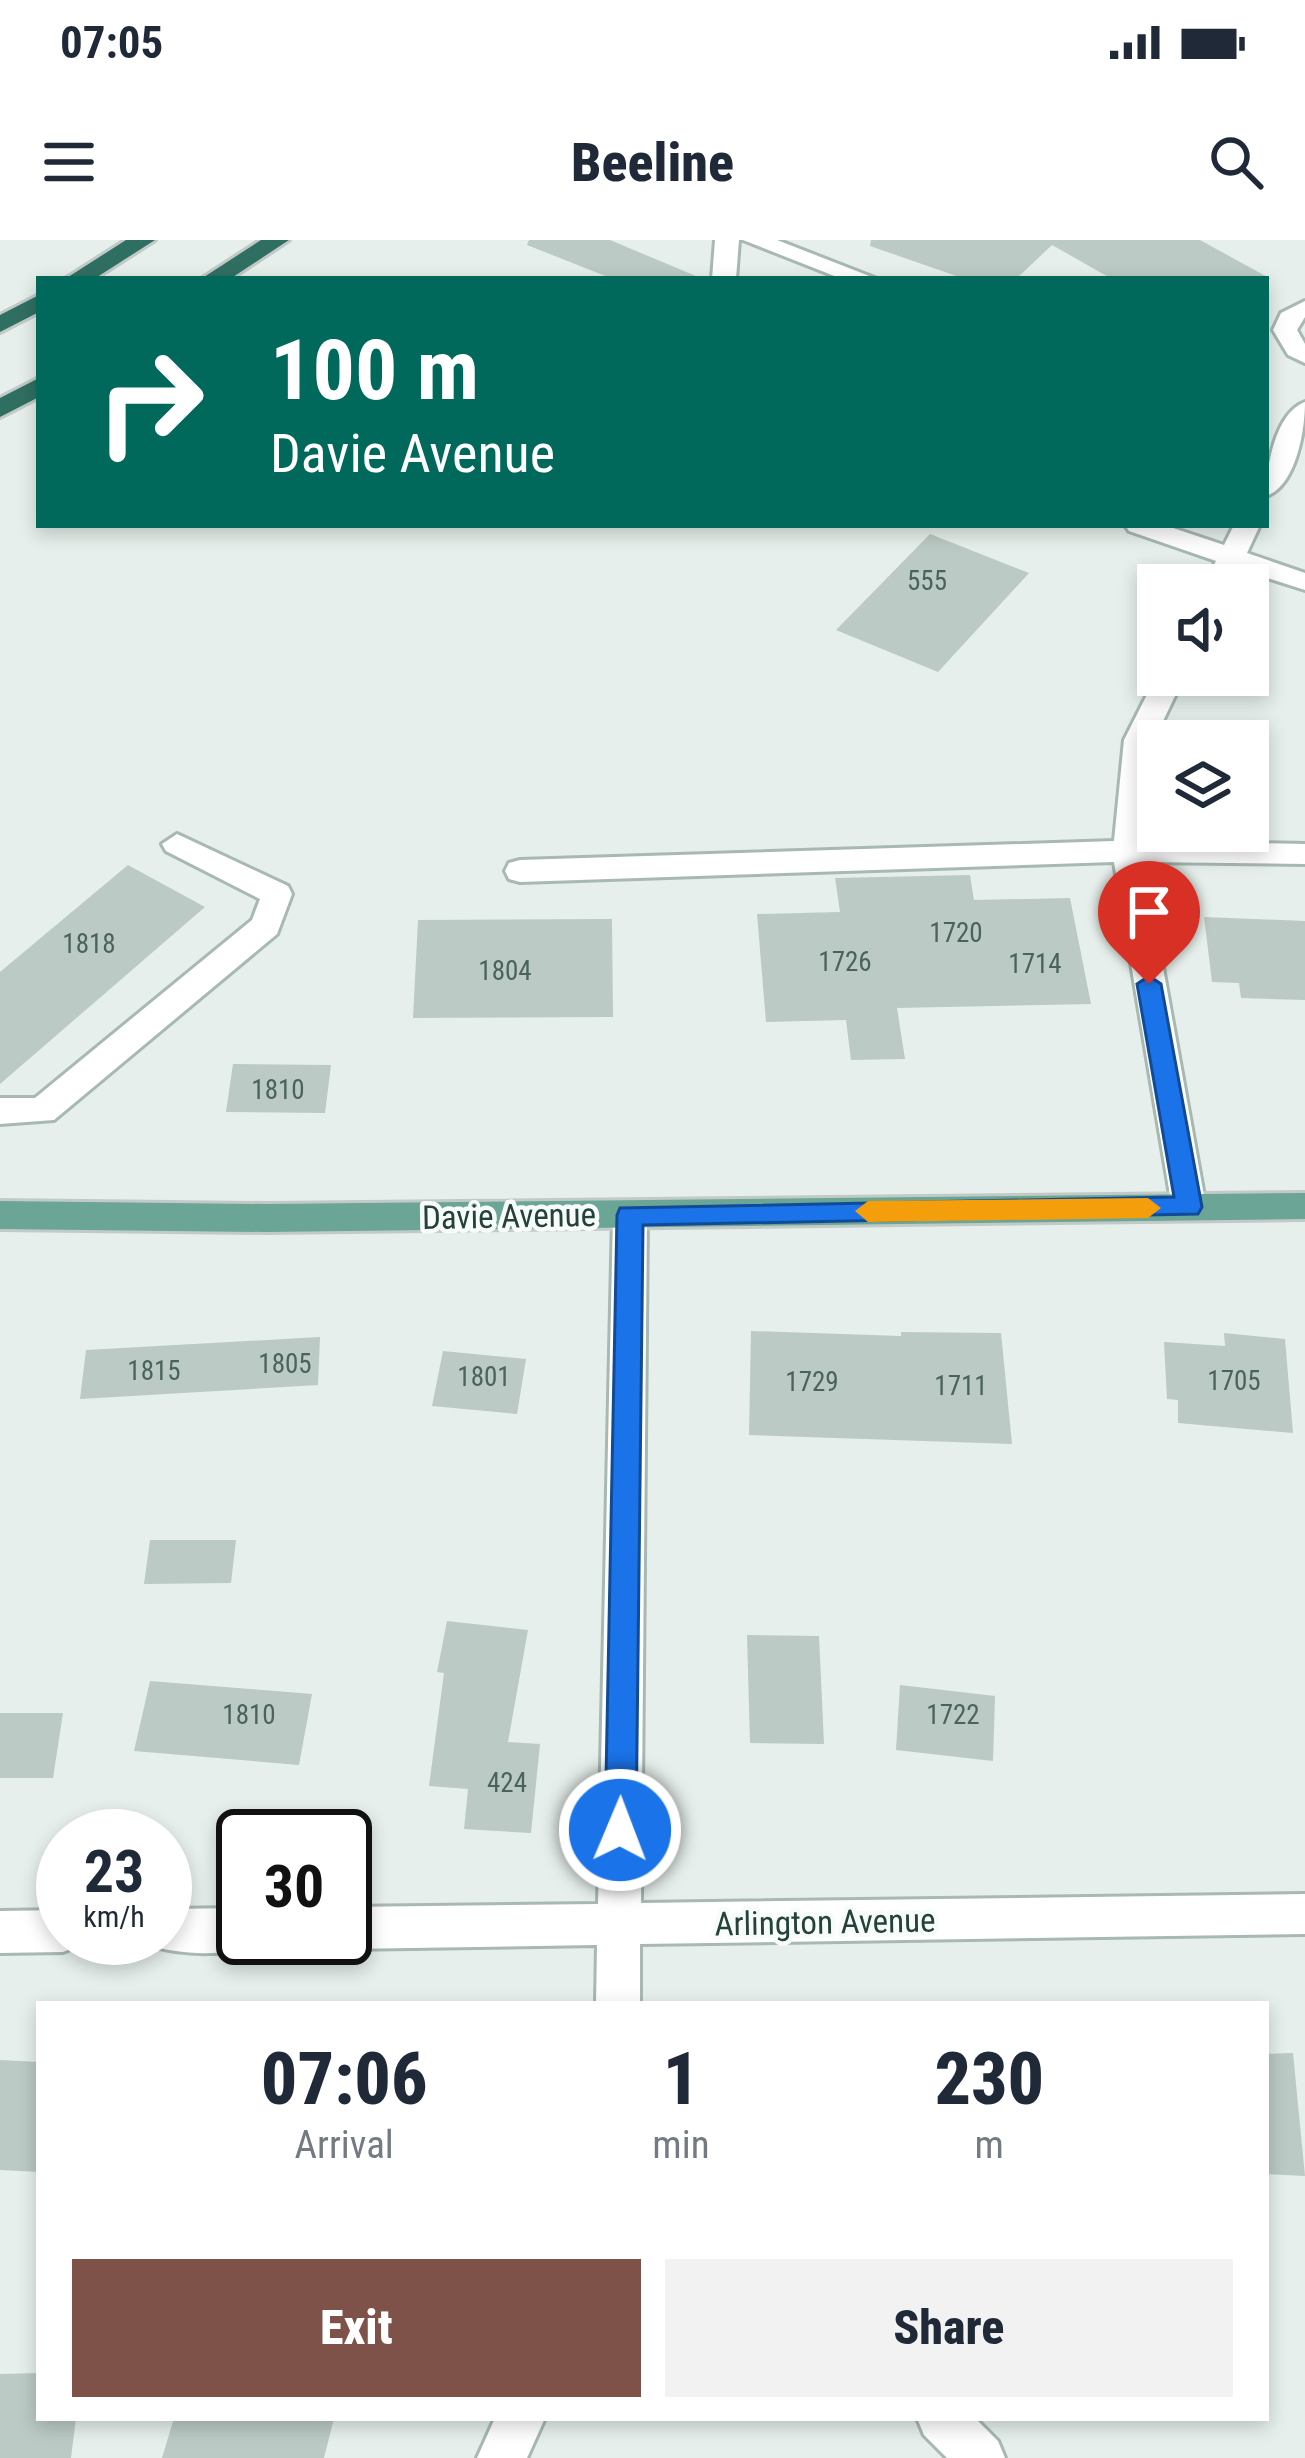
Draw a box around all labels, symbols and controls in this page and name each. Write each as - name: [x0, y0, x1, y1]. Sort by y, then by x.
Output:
- text: 07:05: [60, 16, 163, 69]
- icon: menu: [36, 129, 102, 195]
- icon: search: [1203, 129, 1269, 195]
- text: Beeline: [571, 131, 734, 194]
- text: 100 m: [270, 321, 479, 420]
- icon: right: [72, 324, 228, 480]
- text: Davie Avenue: [270, 422, 555, 485]
- map controls: [1137, 564, 1269, 852]
- button: sound: [1137, 564, 1269, 696]
- house number: 555: [907, 565, 947, 597]
- button: layers: [1137, 720, 1269, 852]
- pin: [1098, 861, 1200, 984]
- icon: arrive: [1116, 879, 1182, 945]
- house number: 1720: [929, 917, 983, 949]
- house number: 1818: [62, 928, 116, 960]
- house number: 1726: [818, 946, 872, 978]
- house number: 1714: [1008, 948, 1062, 980]
- house number: 1804: [478, 955, 532, 987]
- house number: 1810: [251, 1074, 305, 1106]
- street label: Davie Avenue: [422, 1195, 596, 1237]
- house number: 1805: [258, 1348, 312, 1380]
- house number: 1815: [127, 1355, 181, 1387]
- house number: 1801: [457, 1361, 511, 1393]
- house number: 1705: [1207, 1365, 1261, 1397]
- house number: 1729: [785, 1366, 839, 1398]
- house number: 1711: [934, 1370, 988, 1402]
- house number: 1810: [222, 1699, 276, 1731]
- house number: 1722: [926, 1699, 980, 1731]
- house number: 424: [487, 1767, 527, 1799]
- position arrow: [557, 1767, 683, 1893]
- speed limit sign: 30: [216, 1809, 372, 1965]
- text: 23: [84, 1836, 144, 1907]
- text: km/h: [83, 1899, 145, 1934]
- street label: Arlington Avenue: [714, 1901, 936, 1943]
- text: 07:06: [261, 2037, 428, 2122]
- text: 1: [663, 2037, 699, 2122]
- text: 230: [934, 2037, 1044, 2122]
- text: Arrival: [295, 2122, 394, 2168]
- text: min: [652, 2122, 710, 2168]
- text: m: [975, 2122, 1004, 2168]
- button: Exit: [72, 2259, 641, 2397]
- button: Share: [665, 2259, 1233, 2397]

